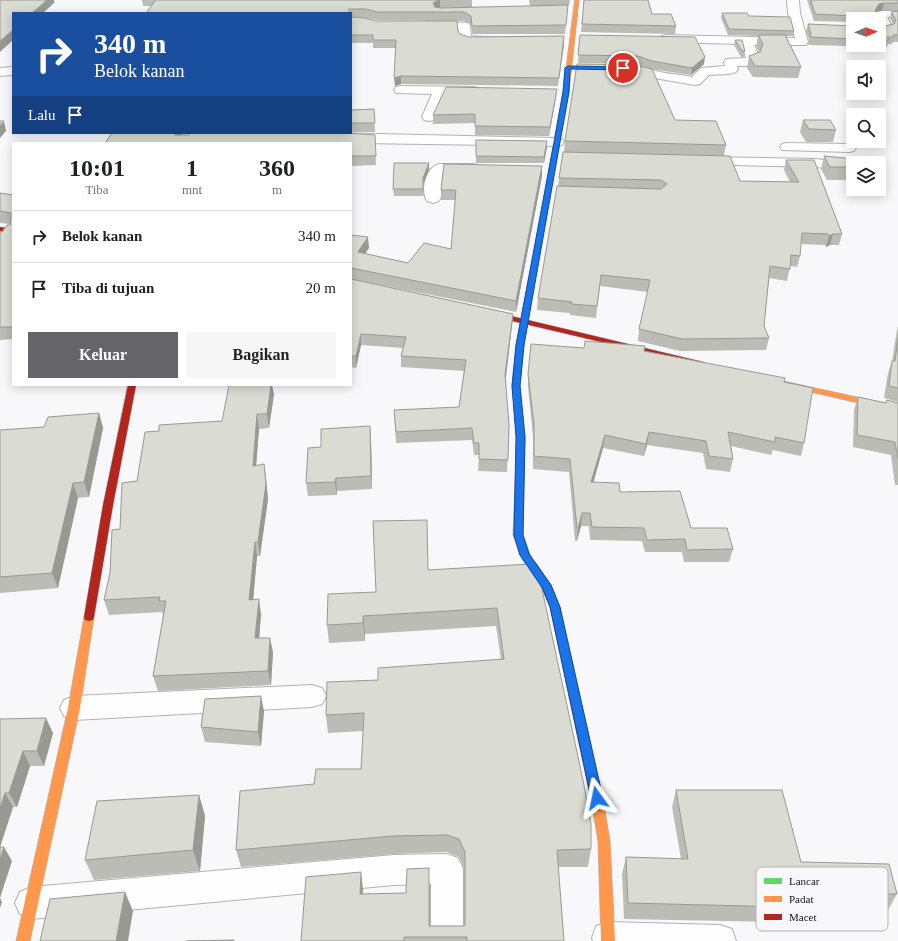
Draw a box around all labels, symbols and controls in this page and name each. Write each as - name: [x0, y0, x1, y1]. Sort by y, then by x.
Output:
- north arrow: [846, 12, 886, 52]
- map controls: [846, 12, 886, 196]
- icon: right: [28, 28, 80, 80]
- text: 340 m: [94, 28, 166, 59]
- pin: [606, 51, 640, 85]
- icon: arrive: [612, 57, 634, 79]
- button: sound: [846, 60, 886, 100]
- text: Belok kanan: [94, 61, 184, 81]
- icon: arrive: [64, 104, 86, 126]
- text: Lalu: [28, 107, 56, 123]
- button: search: [846, 108, 886, 148]
- text: 10:01: [69, 155, 125, 181]
- text: 1: [186, 155, 198, 181]
- text: 360: [259, 155, 295, 181]
- button: layers: [846, 156, 886, 196]
- text: Tiba: [85, 182, 109, 197]
- text: mnt: [182, 182, 202, 197]
- text: m: [272, 182, 282, 197]
- icon: right: [28, 226, 50, 248]
- text: Belok kanan: [62, 228, 142, 244]
- text: 340 m: [298, 228, 336, 244]
- icon: arrive: [28, 278, 50, 300]
- text: Tiba di tujuan: [62, 280, 154, 296]
- text: 20 m: [306, 280, 336, 296]
- button: Keluar: [28, 332, 178, 378]
- button: Bagikan: [186, 332, 336, 378]
- position arrow: [576, 777, 618, 819]
- legend: [756, 867, 888, 931]
- text: Lancar: [789, 875, 820, 887]
- text: Padat: [789, 893, 813, 905]
- text: Macet: [789, 911, 816, 923]

